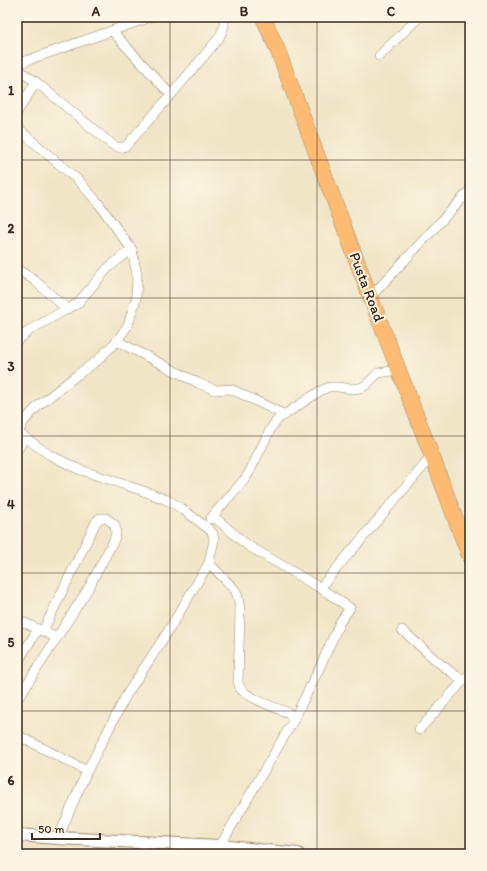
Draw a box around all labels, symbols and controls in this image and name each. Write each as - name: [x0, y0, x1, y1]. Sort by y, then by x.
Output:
- text: A: [91, 4, 101, 19]
- text: B: [240, 4, 249, 19]
- text: C: [387, 4, 396, 19]
- text: 1: [8, 83, 14, 98]
- text: 2: [8, 221, 15, 236]
- street label: Pusta Road: [346, 250, 388, 324]
- text: 3: [7, 359, 15, 374]
- text: 4: [7, 497, 15, 512]
- text: 5: [8, 635, 15, 650]
- text: 6: [8, 773, 15, 788]
- scale bar: [32, 815, 100, 841]
- text: 50 m: [38, 822, 64, 836]

